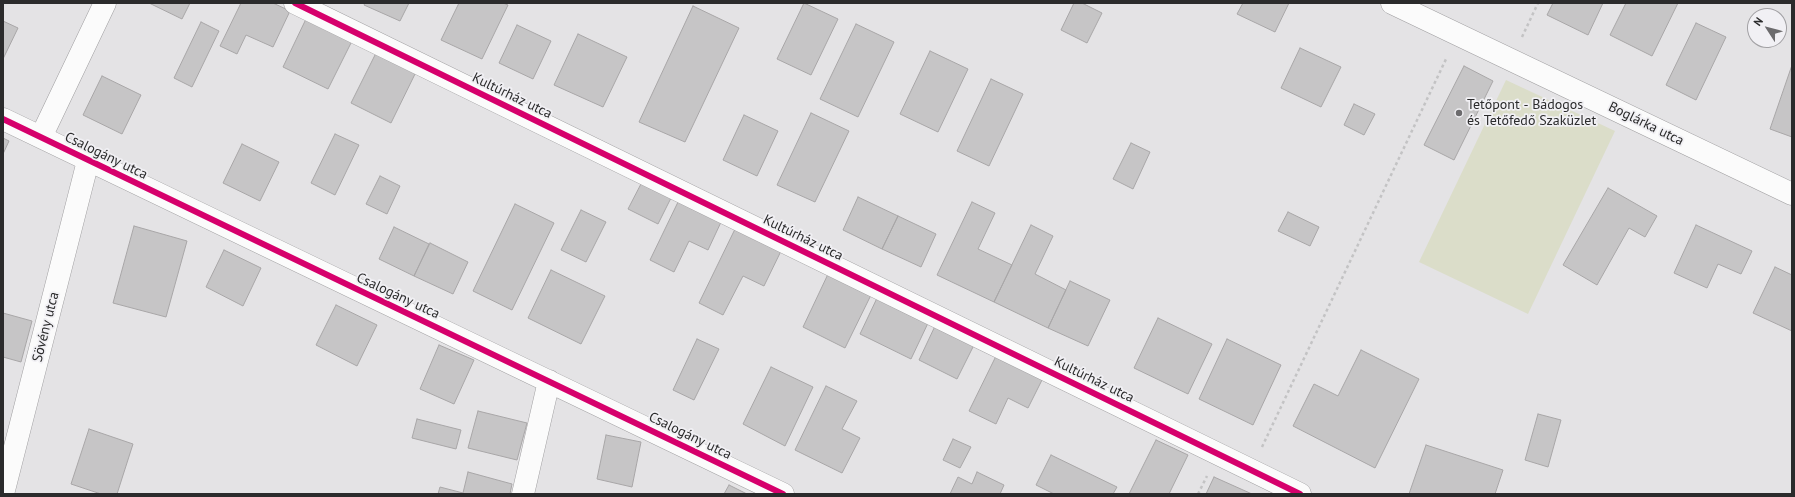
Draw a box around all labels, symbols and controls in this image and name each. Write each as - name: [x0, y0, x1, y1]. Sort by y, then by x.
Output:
- north arrow: [1747, 8, 1787, 48]
- text: N: [1750, 14, 1766, 29]
- street label: Kultúrház utca: [469, 69, 555, 123]
- place label: Tetőpont - Bádogos és Tetőfedő Szaküzlet: [1467, 97, 1596, 130]
- street label: Boglárka utca: [1606, 99, 1686, 149]
- marker: Tetőpont - Bádogos és Tetőfedő Szaküzlet: [1454, 108, 1464, 118]
- street label: Csalogány utca: [62, 129, 150, 183]
- street label: Kultúrház utca: [760, 211, 846, 265]
- street label: Csalogány utca: [354, 269, 442, 323]
- street label: Sövény utca: [29, 290, 63, 364]
- street label: Kultúrház utca: [1051, 353, 1137, 407]
- street label: Csalogány utca: [646, 409, 734, 463]

